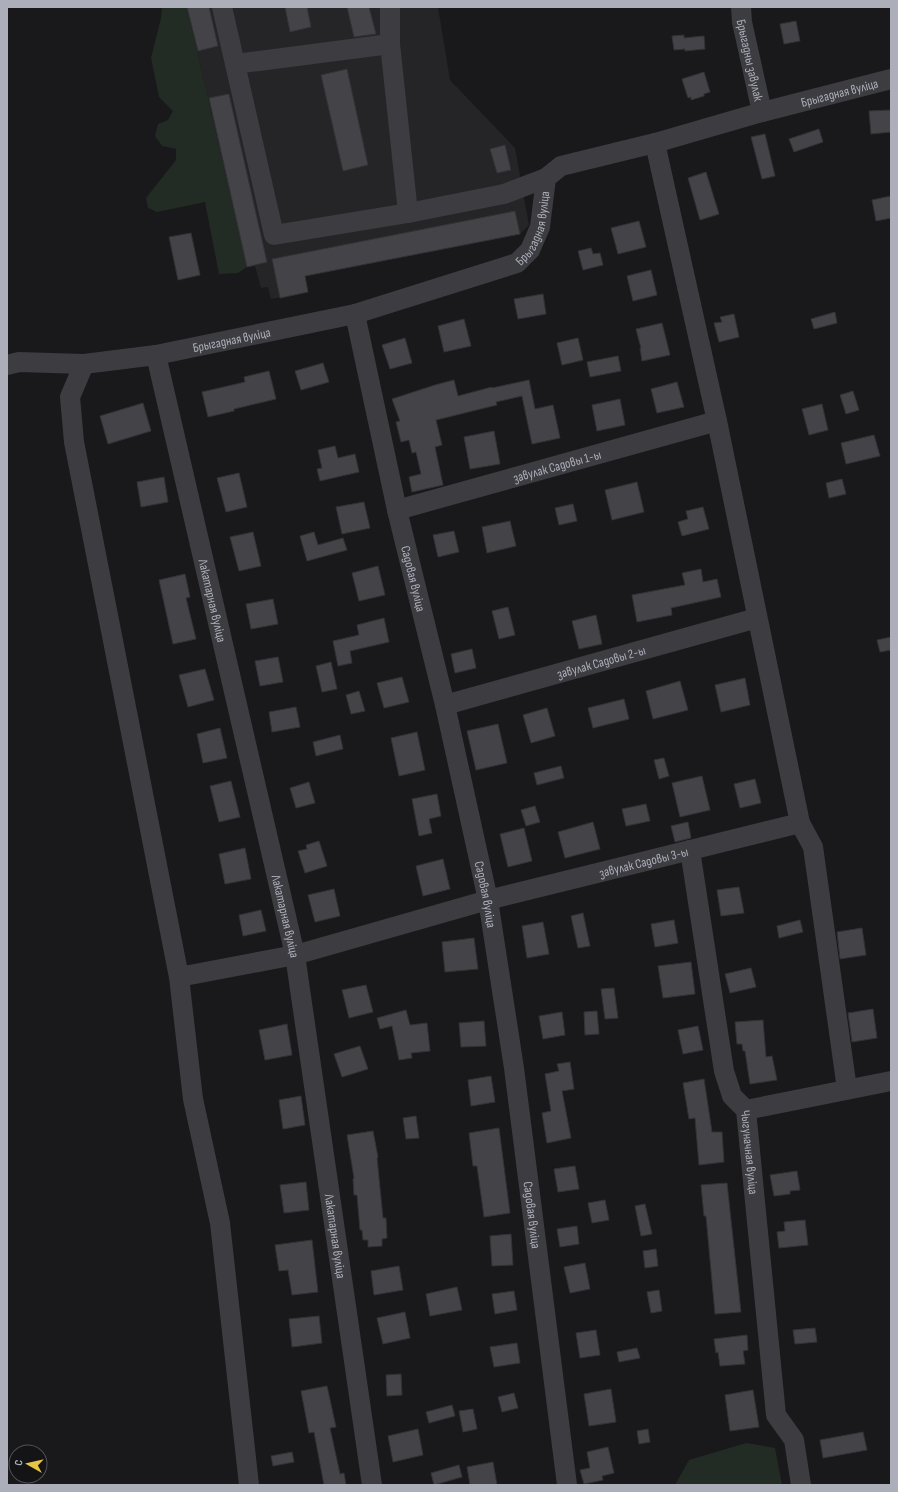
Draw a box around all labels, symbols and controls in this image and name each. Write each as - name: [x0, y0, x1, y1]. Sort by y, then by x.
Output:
- street label: Брыгадны завулак: [733, 18, 766, 103]
- street label: Брыгадная вуліца: [799, 76, 880, 111]
- street label: Брыгадная вуліца: [512, 190, 553, 269]
- street label: Брыгадная вуліца: [191, 325, 272, 356]
- street label: завулак Садовы 1-ы: [512, 447, 603, 486]
- street label: Садовая вуліца: [397, 544, 429, 613]
- street label: Лакатарная вуліца: [194, 557, 229, 644]
- street label: завулак Садовы 2-ы: [555, 642, 647, 682]
- street label: завулак Садовы 3-ы: [598, 844, 690, 881]
- street label: Садовая вуліца: [471, 860, 499, 929]
- street label: Лакатарная вуліца: [267, 872, 302, 959]
- street label: Чыгуначная вуліца: [737, 1109, 761, 1195]
- street label: Садовая вуліца: [519, 1181, 544, 1249]
- street label: Лакатарная вуліца: [321, 1192, 349, 1279]
- north arrow: [8, 1444, 48, 1484]
- text: С: [12, 1459, 25, 1466]

